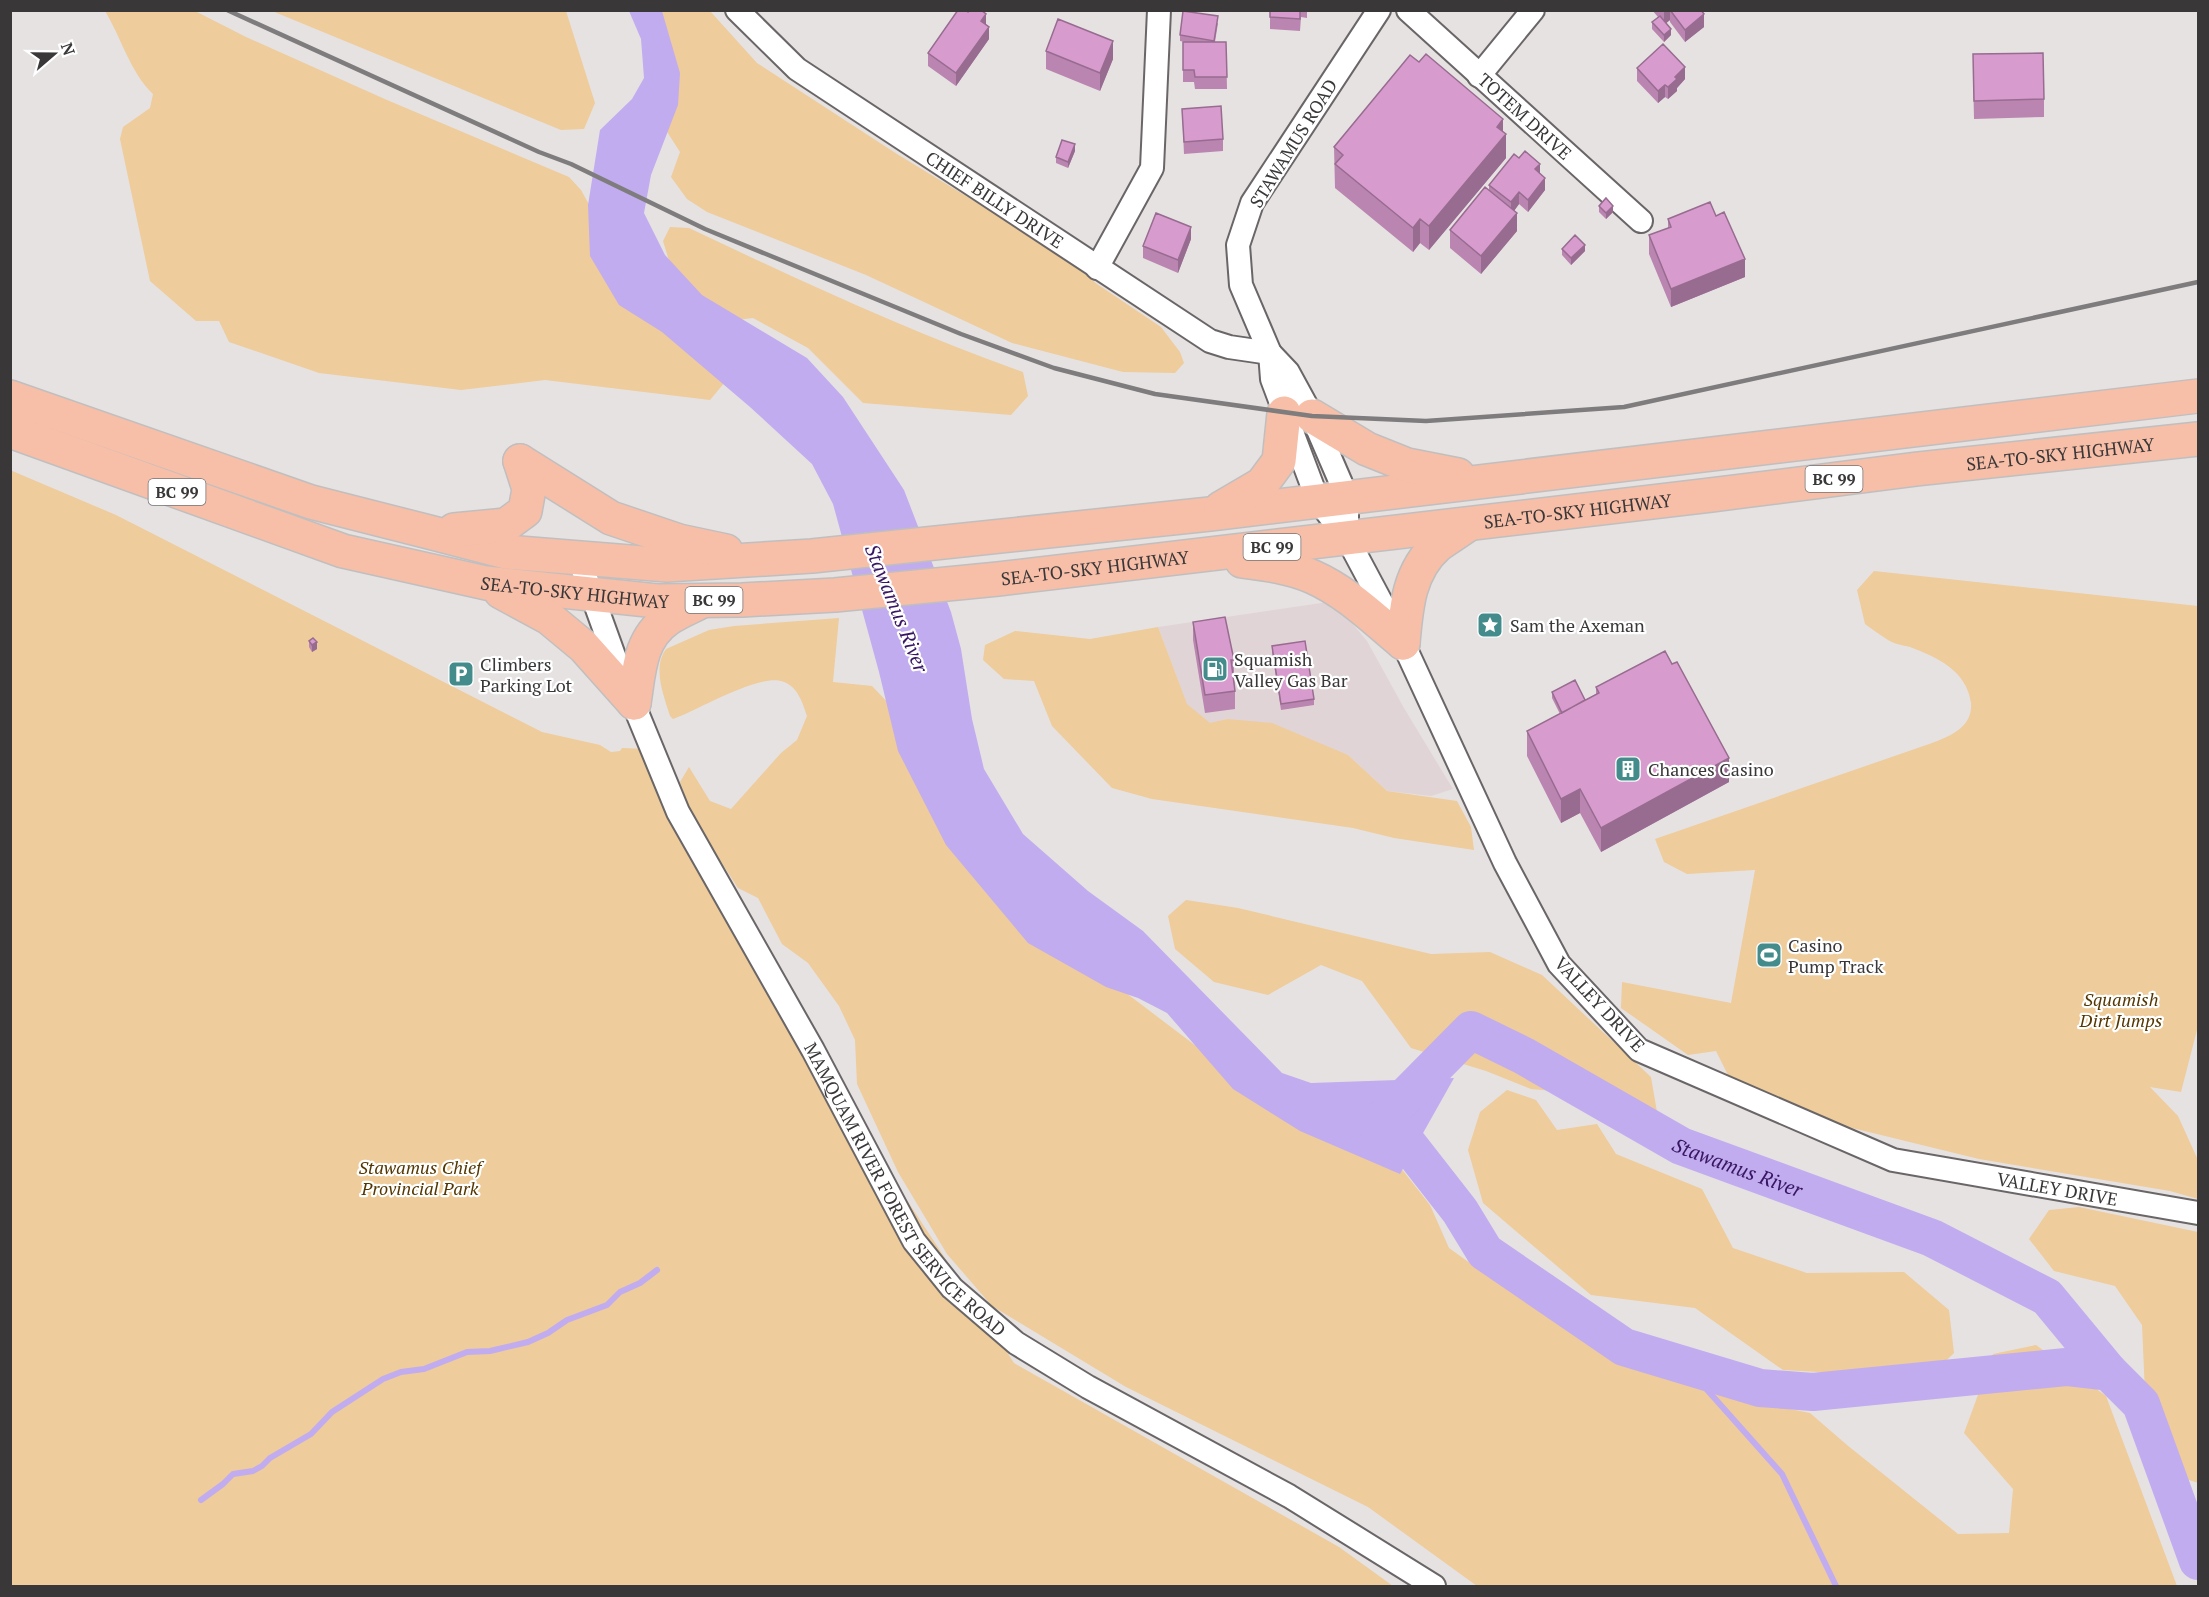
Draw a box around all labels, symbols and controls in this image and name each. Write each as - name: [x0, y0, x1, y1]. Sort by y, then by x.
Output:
- north arrow: [24, 24, 84, 84]
- text: N: [56, 39, 81, 58]
- street label: TOTEM DRIVE: [1473, 67, 1577, 165]
- street label: STAWAMUS ROAD: [1244, 74, 1342, 212]
- street label: CHIEF BILLY DRIVE: [921, 145, 1068, 253]
- street label: SEA-TO-SKY HIGHWAY: [1965, 432, 2156, 476]
- road number: BC 99: [1806, 466, 1862, 492]
- road number: BC 99: [148, 479, 206, 505]
- street label: SEA-TO-SKY HIGHWAY: [1482, 488, 1673, 534]
- road number: BC 99: [1244, 534, 1300, 560]
- water label: Stawamus River: [859, 540, 935, 677]
- street label: SEA-TO-SKY HIGHWAY: [1000, 545, 1191, 591]
- street label: SEA-TO-SKY HIGHWAY: [478, 570, 670, 613]
- road number: BC 99: [686, 587, 742, 613]
- place icon: Sam the Axeman: [1475, 610, 1505, 640]
- place label: Sam the Axeman: [1510, 613, 1645, 637]
- place label: Squamish Valley Gas Bar: [1234, 647, 1348, 692]
- place label: Climbers Parking Lot: [480, 652, 573, 697]
- fuel station icon: Squamish Valley Gas Bar: [1200, 654, 1230, 684]
- parking icon: Climbers Parking Lot: [446, 659, 476, 689]
- building icon: Chances Casino: [1613, 754, 1643, 784]
- place label: Chances Casino: [1648, 757, 1774, 781]
- place label: Casino Pump Track: [1788, 933, 1884, 978]
- sports icon: Casino Pump Track: [1754, 940, 1784, 970]
- street label: VALLEY DRIVE: [1550, 951, 1650, 1057]
- park label: Squamish Dirt Jumps: [2079, 987, 2162, 1032]
- street label: MAMQUAM RIVER FOREST SERVICE ROAD: [799, 1038, 1011, 1341]
- water label: Stawamus River: [1668, 1131, 1808, 1203]
- park label: Stawamus Chief Provincial Park: [359, 1155, 485, 1200]
- street label: VALLEY DRIVE: [1995, 1166, 2120, 1211]

